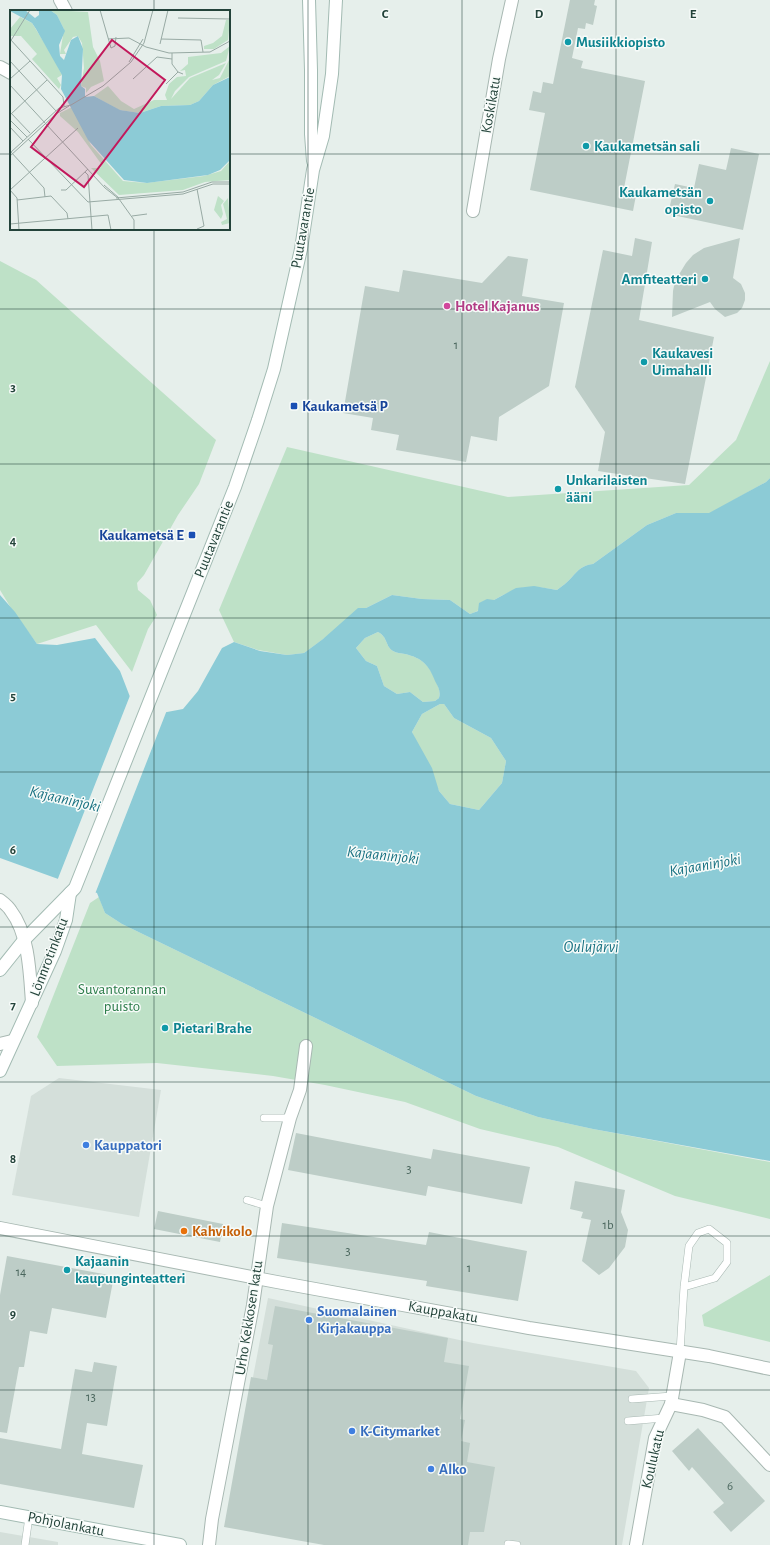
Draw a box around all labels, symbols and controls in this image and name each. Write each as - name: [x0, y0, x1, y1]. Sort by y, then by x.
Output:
- text: C: [382, 8, 389, 21]
- text: D: [535, 8, 544, 21]
- text: E: [690, 8, 697, 21]
- inset map: [10, 10, 230, 230]
- place label: Musiikkiopisto: [576, 35, 665, 50]
- marker: Musiikkiopisto: [563, 37, 573, 47]
- street label: Koskikatu: [479, 75, 503, 134]
- place label: Kaukametsän sali: [594, 139, 700, 154]
- marker: Kaukametsän sali: [581, 141, 591, 151]
- place label: Kaukametsän opisto: [619, 185, 702, 217]
- street label: Puutavarantie: [289, 186, 318, 270]
- marker: Kaukametsän opisto: [705, 196, 715, 206]
- place label: Amfiteatteri: [622, 272, 697, 287]
- marker: Amfiteatteri: [700, 274, 710, 284]
- place label: Hotel Kajanus: [455, 299, 540, 314]
- marker: Hotel Kajanus: [442, 301, 452, 311]
- house number: 1: [454, 339, 458, 352]
- place label: Kaukavesi Uimahalli: [652, 346, 713, 378]
- marker: Kaukavesi Uimahalli: [639, 357, 649, 367]
- text: 3: [10, 381, 16, 394]
- place label: Kaukametsä P: [302, 399, 388, 414]
- marker: Kaukametsä P: [289, 401, 299, 411]
- place label: Unkarilaisten ääni: [566, 473, 648, 505]
- marker: Unkarilaisten ääni: [553, 484, 563, 494]
- street label: Puutavarantie: [192, 498, 236, 580]
- place label: Kaukametsä E: [99, 528, 184, 543]
- marker: Kaukametsä E: [187, 530, 197, 540]
- text: 4: [10, 535, 17, 548]
- text: 5: [10, 690, 16, 703]
- water label: Kajaaninjoki: [28, 783, 103, 816]
- water label: Kajaaninjoki: [346, 843, 420, 868]
- text: 6: [10, 844, 16, 857]
- water label: Kajaaninjoki: [668, 851, 743, 880]
- street label: Lönnrotinkatu: [27, 915, 71, 998]
- water label: Oulujärvi: [564, 939, 619, 956]
- park label: Suvantorannan puisto: [78, 982, 166, 1014]
- text: 7: [10, 999, 16, 1012]
- place label: Pietari Brahe: [173, 1021, 252, 1036]
- marker: Pietari Brahe: [160, 1023, 170, 1033]
- place label: Kauppatori: [94, 1138, 162, 1153]
- marker: Kauppatori: [81, 1140, 91, 1150]
- text: 8: [10, 1153, 16, 1166]
- house number: 3: [406, 1163, 412, 1176]
- house number: 1b: [602, 1219, 614, 1232]
- place label: Kahvikolo: [192, 1224, 252, 1239]
- marker: Kahvikolo: [179, 1226, 189, 1236]
- house number: 3: [345, 1245, 351, 1258]
- place label: Kajaanin kaupunginteatteri: [75, 1254, 186, 1286]
- street label: Urho Kekkosen katu: [233, 1259, 266, 1376]
- house number: 1: [467, 1262, 471, 1275]
- marker: Kajaanin kaupunginteatteri: [62, 1265, 72, 1275]
- house number: 14: [16, 1266, 26, 1279]
- street label: Kauppakatu: [407, 1298, 479, 1326]
- place label: Suomalainen Kirjakauppa: [317, 1304, 397, 1336]
- text: 9: [10, 1308, 16, 1321]
- marker: Suomalainen Kirjakauppa: [304, 1315, 314, 1325]
- house number: 13: [86, 1391, 96, 1404]
- place label: K-Citymarket: [360, 1424, 440, 1439]
- marker: K-Citymarket: [347, 1426, 357, 1436]
- street label: Koulukatu: [639, 1428, 667, 1490]
- place label: Alko: [439, 1462, 467, 1477]
- marker: Alko: [426, 1464, 436, 1474]
- house number: 6: [727, 1480, 733, 1493]
- street label: Pohjolankatu: [26, 1509, 106, 1539]

